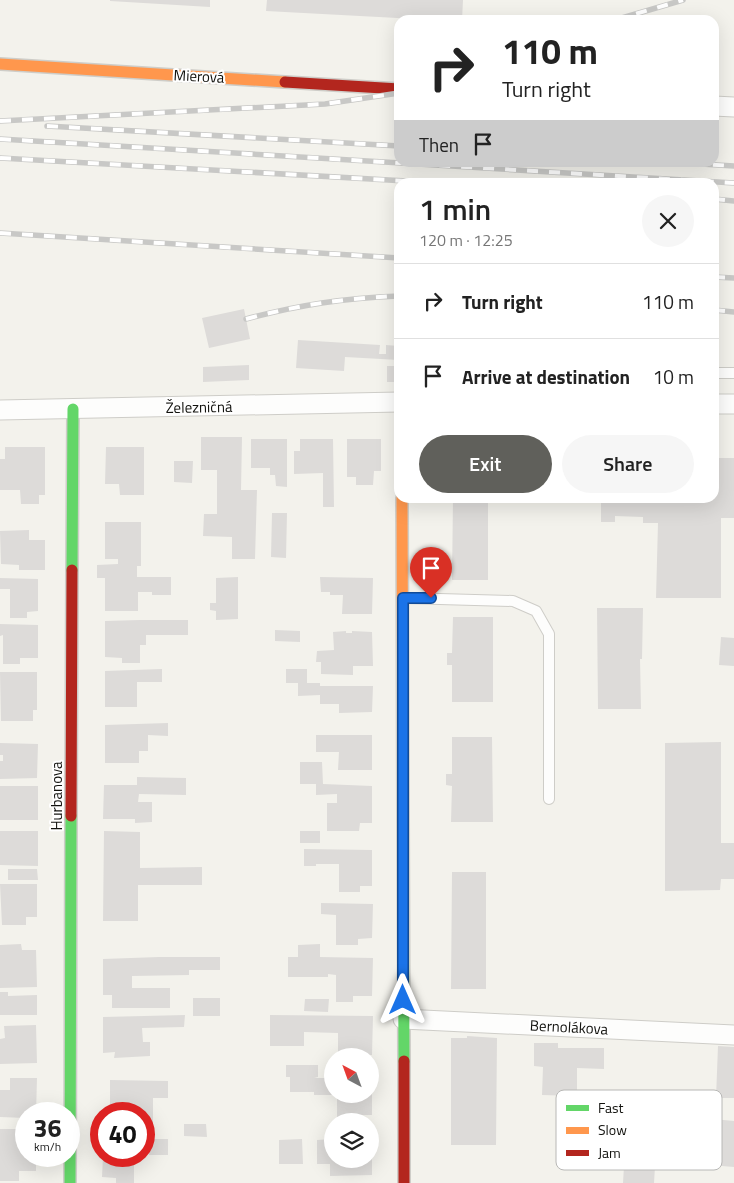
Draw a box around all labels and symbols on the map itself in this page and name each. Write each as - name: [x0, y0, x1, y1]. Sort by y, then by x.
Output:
- street label: Mierová: [173, 63, 225, 89]
- street label: Železničná: [165, 395, 233, 419]
- pin: [410, 547, 452, 598]
- street label: Hurbanova: [45, 761, 68, 831]
- position arrow: [376, 973, 428, 1025]
- street label: Bernolákova: [529, 1013, 609, 1041]
- north arrow: [324, 1048, 379, 1102]
- legend: [556, 1090, 722, 1170]
- text: Fast: [598, 1097, 623, 1118]
- speed limit sign: 40: [90, 1102, 155, 1167]
- text: Slow: [598, 1119, 627, 1140]
- text: Jam: [598, 1142, 621, 1163]

